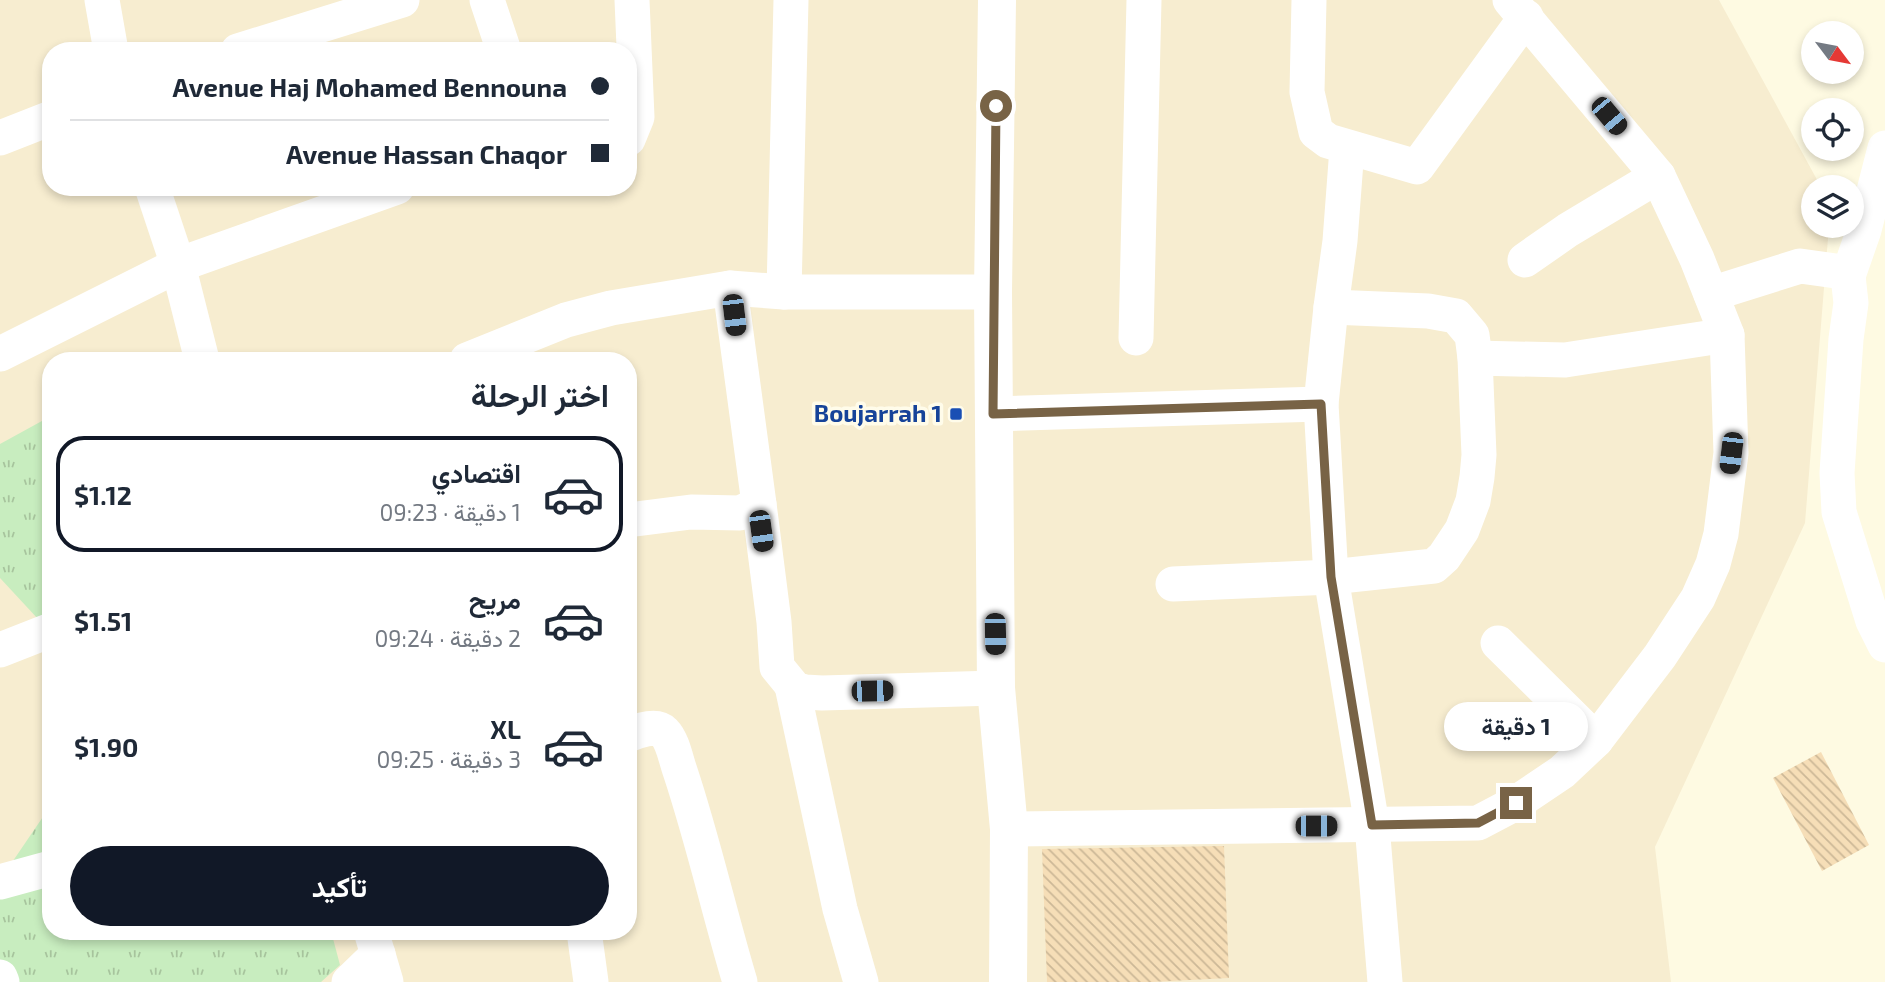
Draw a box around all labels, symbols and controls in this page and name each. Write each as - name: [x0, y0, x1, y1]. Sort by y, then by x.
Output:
- north arrow: [1801, 21, 1864, 84]
- map controls: [1801, 21, 1864, 238]
- text: Avenue Haj Mohamed Bennouna: [172, 71, 567, 102]
- route start: [980, 90, 1012, 122]
- car: [1588, 93, 1631, 139]
- button: locate: [1801, 98, 1864, 161]
- text: Avenue Hassan Chaqor: [286, 138, 567, 169]
- button: layers: [1801, 175, 1864, 238]
- car: [722, 293, 747, 337]
- text: اختر الرحلة: [471, 375, 609, 413]
- place label: Boujarrah 1: [814, 398, 942, 427]
- marker: Boujarrah 1: [948, 406, 964, 422]
- car: [1719, 431, 1744, 475]
- text: اقتصادي: [432, 457, 521, 488]
- icon: car: [542, 463, 605, 526]
- text: $1.12: [74, 479, 132, 510]
- text: 1 دقيقة · 09:23: [380, 498, 521, 526]
- car: [748, 509, 775, 553]
- text: مريح: [469, 583, 521, 614]
- icon: car: [542, 589, 605, 652]
- text: $1.51: [74, 605, 132, 636]
- car: [985, 613, 1006, 655]
- text: 2 دقيقة · 09:24: [374, 624, 521, 652]
- car: [851, 680, 894, 702]
- callout: 1 دقيقة: [1444, 702, 1588, 750]
- text: 1 دقيقة: [1481, 712, 1551, 740]
- text: XL: [490, 713, 521, 744]
- icon: car: [542, 715, 605, 778]
- text: $1.90: [74, 731, 138, 762]
- text: 3 دقيقة · 09:25: [376, 745, 521, 773]
- route end: [1500, 787, 1532, 819]
- car: [1296, 816, 1338, 837]
- button: تأكيد: [70, 846, 609, 926]

